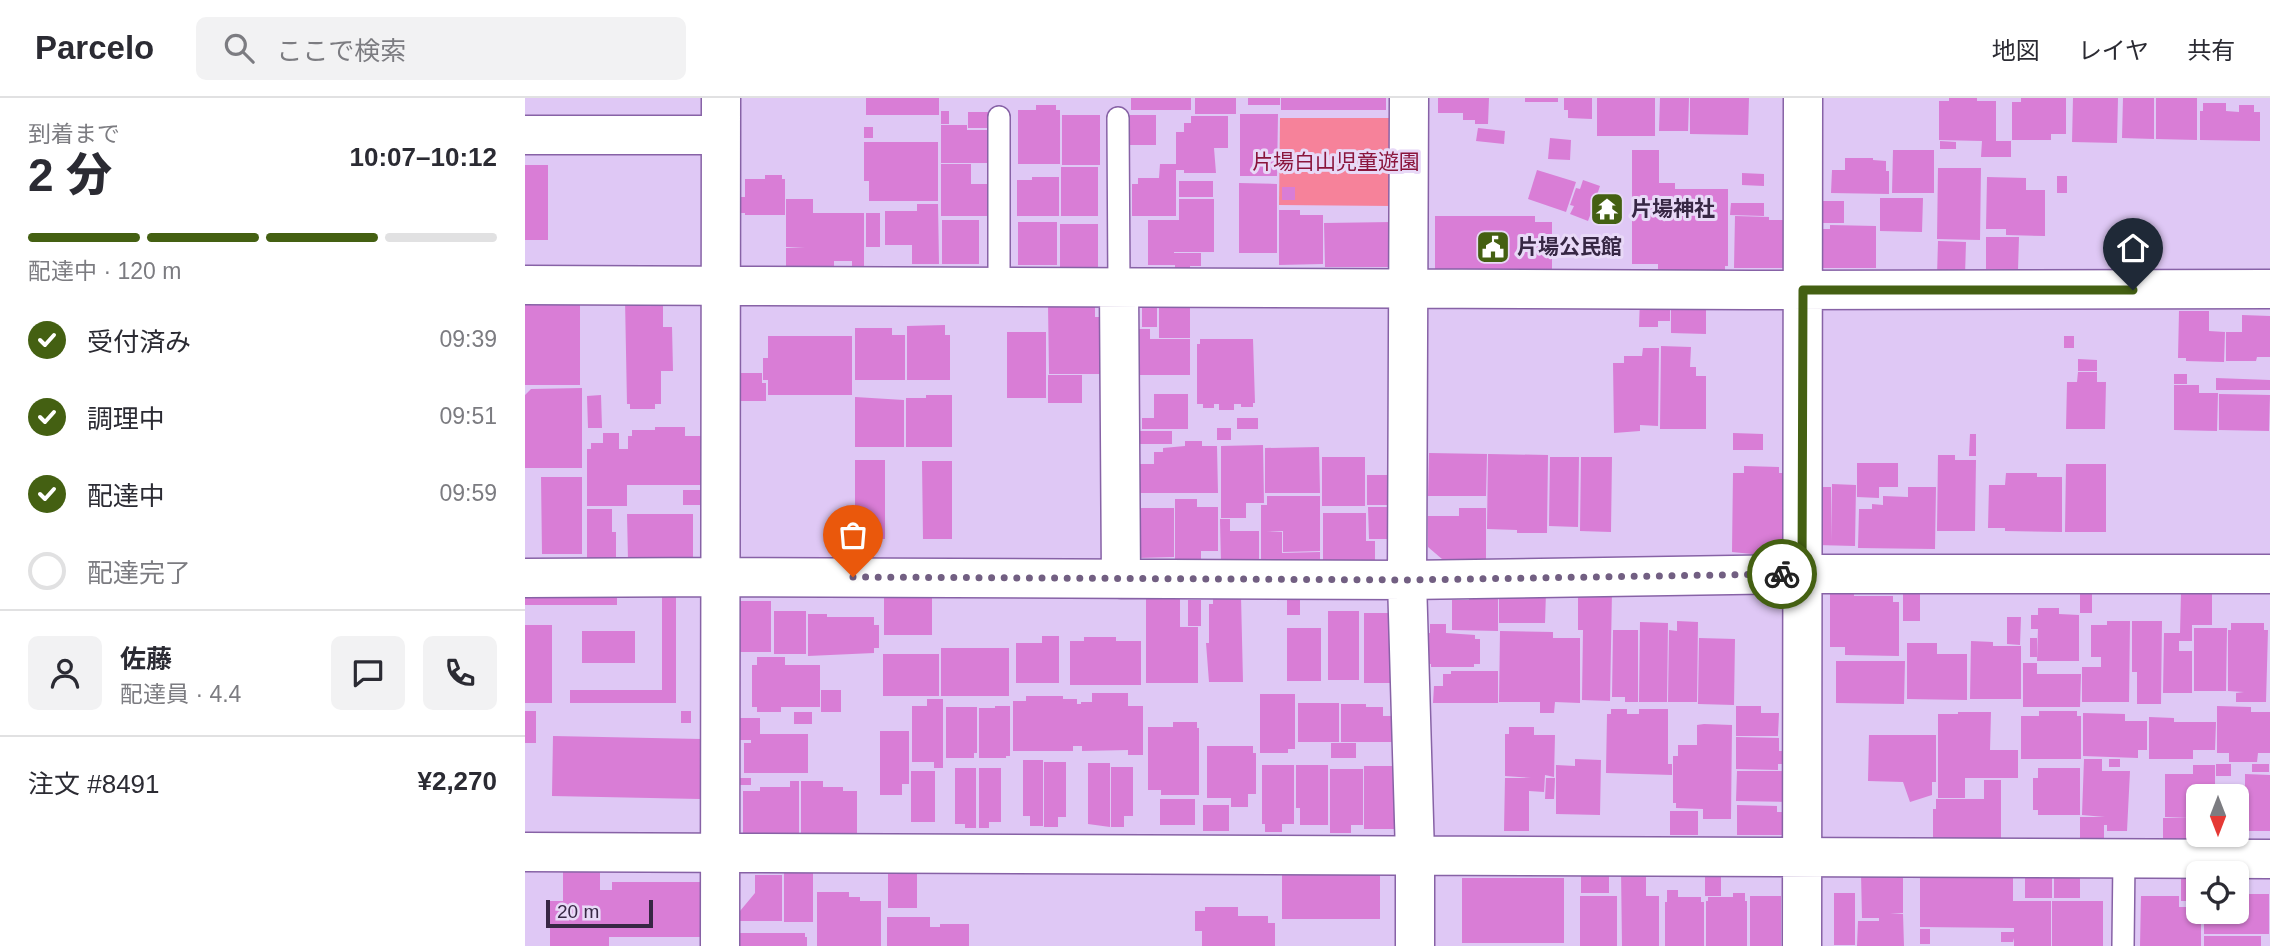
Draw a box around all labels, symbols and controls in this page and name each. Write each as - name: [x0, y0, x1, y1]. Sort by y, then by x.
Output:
- search box: [196, 17, 686, 80]
- text: Parcelo: [35, 29, 154, 66]
- icon: search: [220, 29, 258, 67]
- text: ここで検索: [276, 36, 406, 66]
- text: 地図: [1992, 37, 2040, 64]
- text: レイヤ: [2078, 37, 2149, 64]
- text: 共有: [2187, 37, 2235, 64]
- text: 到着まで: [28, 121, 120, 147]
- text: 10:07–10:12: [350, 142, 497, 172]
- text: 2 分: [28, 149, 112, 201]
- park label: 片場白山児童遊園: [1252, 150, 1420, 173]
- temple icon: 片場神社: [1588, 190, 1626, 228]
- place label: 片場神社: [1631, 197, 1715, 220]
- pin: [2103, 218, 2163, 290]
- public building icon: 片場公民館: [1474, 228, 1512, 266]
- icon: home: [2114, 229, 2152, 267]
- place label: 片場公民館: [1517, 235, 1622, 258]
- text: 配達中 · 120 m: [28, 258, 181, 284]
- icon: check: [28, 321, 66, 359]
- text: 09:39: [439, 326, 497, 352]
- text: 受付済み: [87, 327, 191, 357]
- icon: check: [28, 398, 66, 436]
- text: 09:51: [439, 403, 497, 429]
- text: 調理中: [87, 404, 165, 434]
- icon: check: [28, 475, 66, 513]
- text: 09:59: [439, 480, 497, 506]
- text: 配達中: [87, 481, 165, 511]
- pin: [823, 505, 883, 577]
- icon: bag: [834, 516, 872, 554]
- courier: [1747, 539, 1817, 609]
- icon: bike: [1763, 555, 1801, 593]
- text: 配達完了: [87, 558, 191, 588]
- button: person: [28, 636, 102, 710]
- button: chat: [331, 636, 405, 710]
- button: phone: [423, 636, 497, 710]
- text: 佐藤: [120, 644, 172, 674]
- text: 配達員 · 4.4: [120, 681, 241, 707]
- text: ¥2,270: [417, 766, 497, 796]
- text: 注文 #8491: [28, 769, 160, 799]
- north arrow: [2186, 784, 2249, 847]
- map controls: [2186, 784, 2249, 924]
- button: locate: [2186, 861, 2249, 924]
- scale bar: [546, 897, 653, 929]
- text: 20 m: [557, 901, 599, 922]

